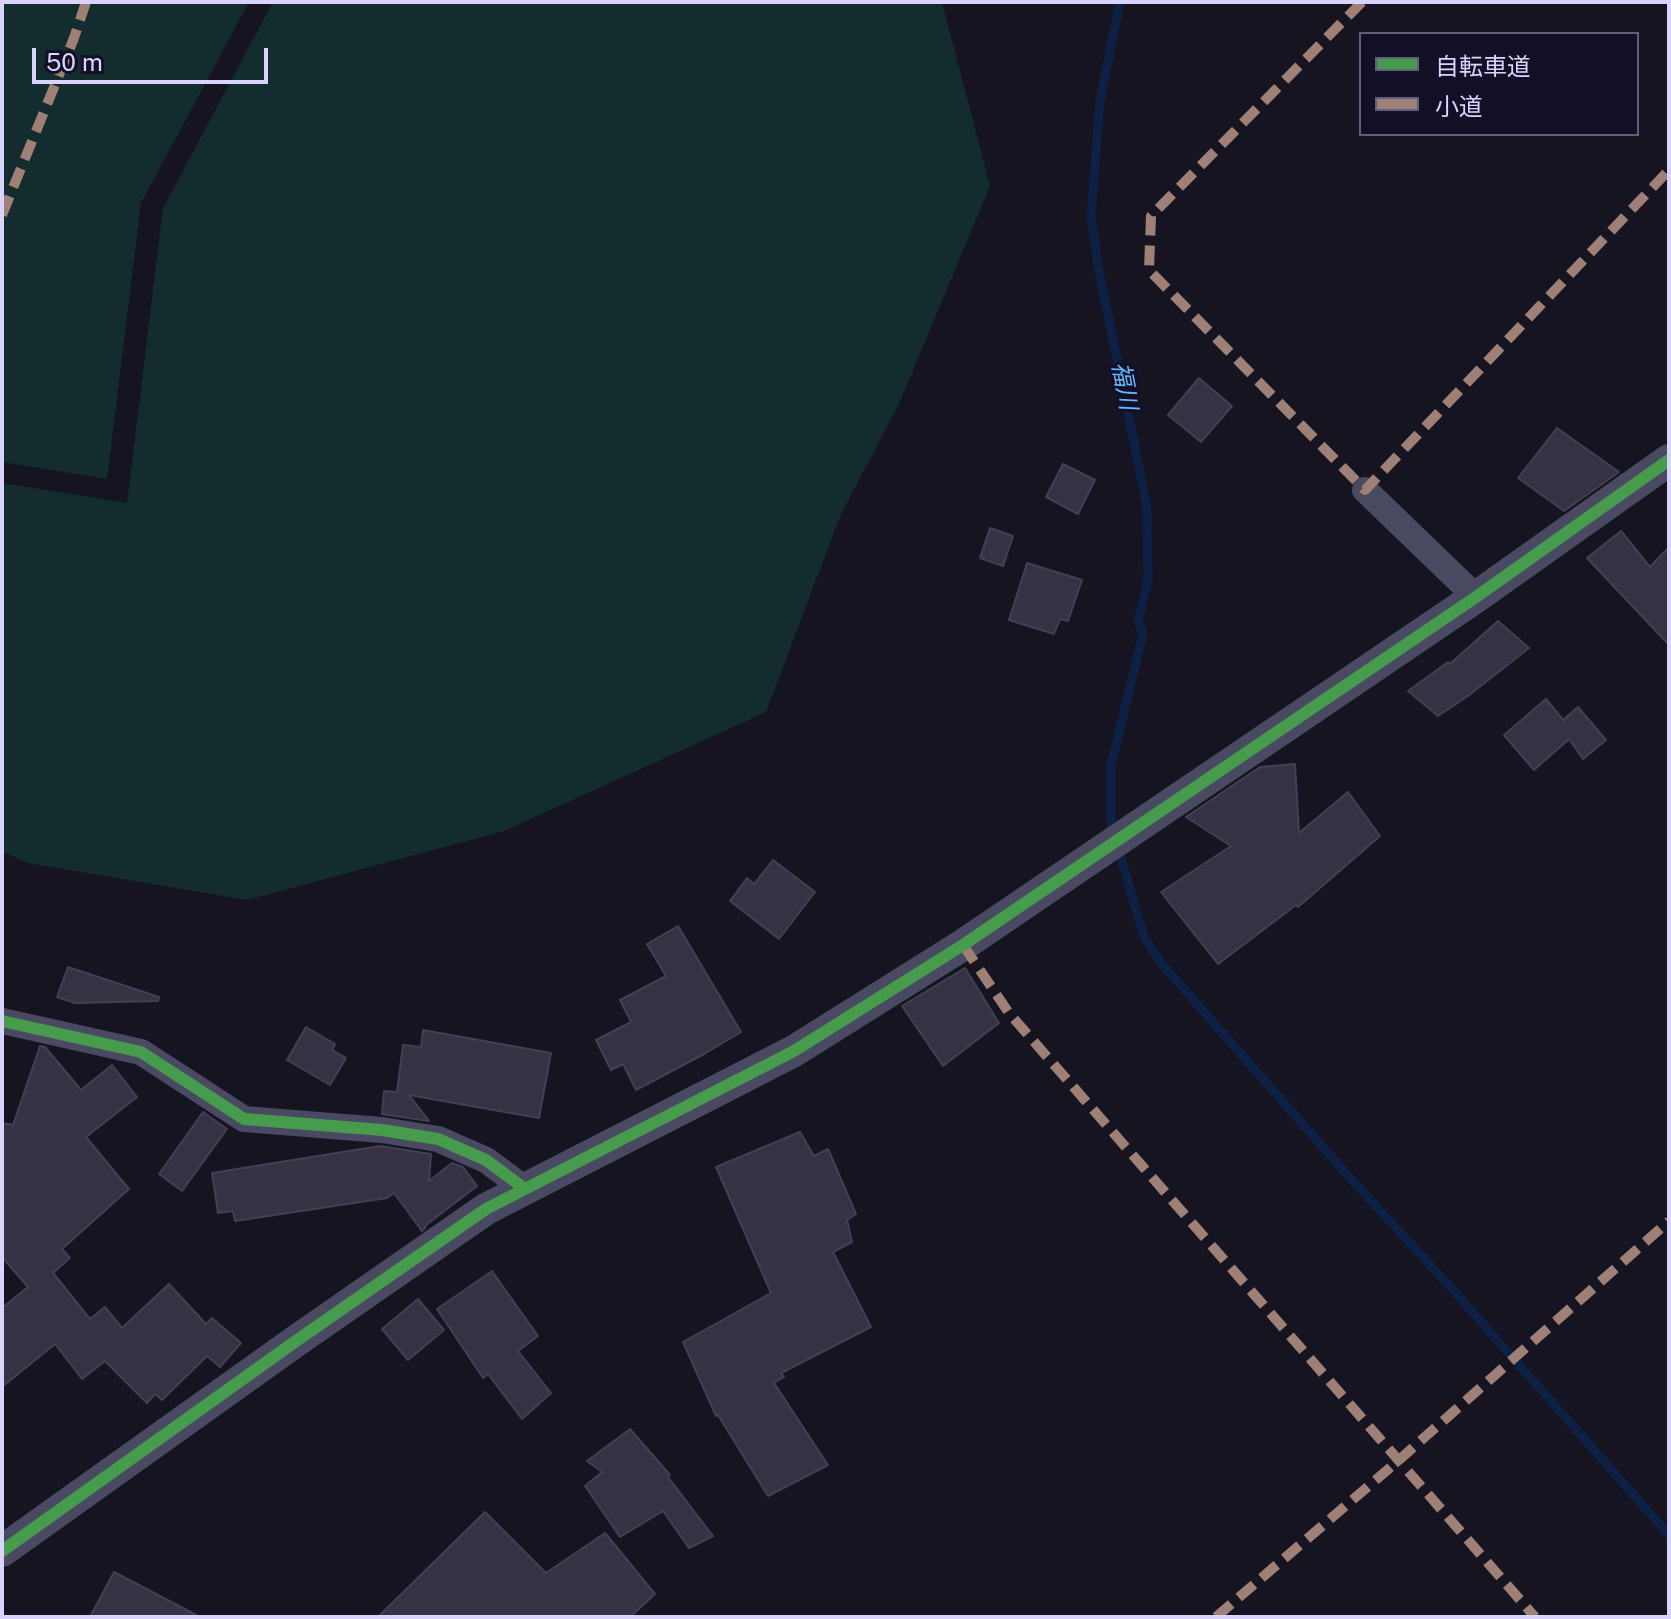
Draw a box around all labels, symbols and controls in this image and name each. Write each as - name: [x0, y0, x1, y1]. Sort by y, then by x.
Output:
- scale bar: [36, 32, 272, 82]
- legend: [1359, 32, 1639, 136]
- text: 50 m: [46, 48, 103, 76]
- text: 自転車道: [1435, 52, 1531, 80]
- text: 小道: [1435, 92, 1483, 120]
- water label: 福川: [1105, 360, 1143, 412]

